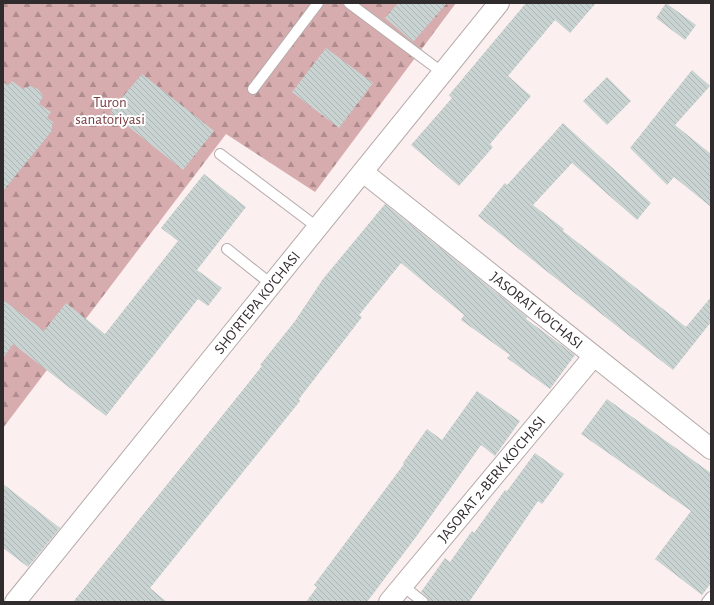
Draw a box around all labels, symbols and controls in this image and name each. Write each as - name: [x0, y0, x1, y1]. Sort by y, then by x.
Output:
- park label: Turon sanatoriyasi: [75, 95, 145, 127]
- street label: SHO'RTEPA KO'CHASI: [212, 249, 303, 357]
- street label: JASORAT KO'CHASI: [487, 269, 585, 352]
- street label: JASORAT 2-BERK KO'CHASI: [435, 414, 548, 545]

